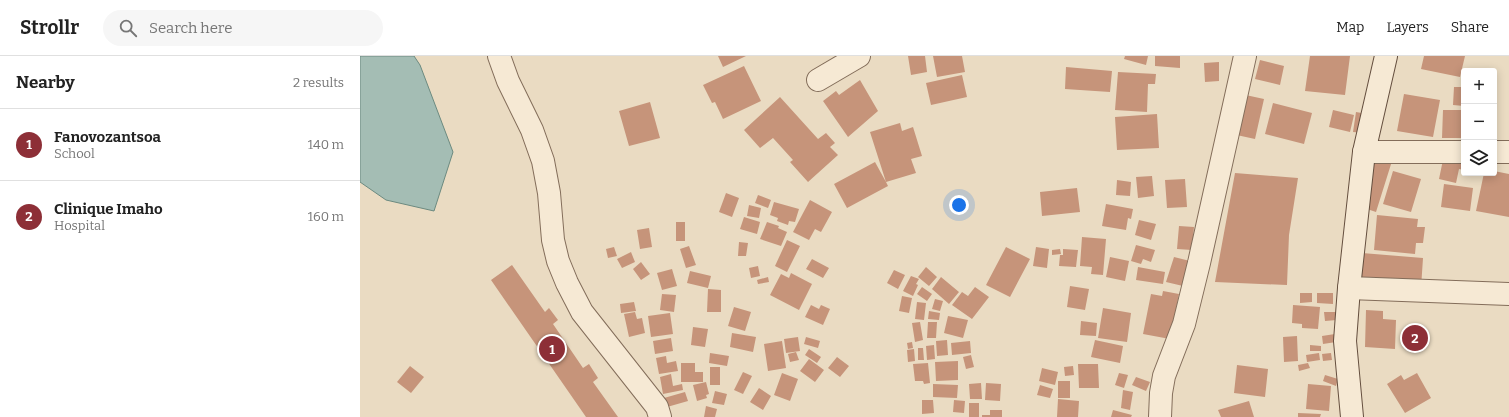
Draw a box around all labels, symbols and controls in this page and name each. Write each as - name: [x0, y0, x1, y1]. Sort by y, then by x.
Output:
- search box: [103, 10, 383, 46]
- text: Strollr: [20, 16, 79, 39]
- icon: search: [117, 17, 139, 39]
- text: Search here: [149, 19, 232, 37]
- text: Map: [1336, 19, 1364, 36]
- text: Layers: [1386, 19, 1429, 36]
- text: Share: [1451, 19, 1489, 36]
- map controls: [1461, 68, 1497, 176]
- button: +: [1461, 68, 1497, 104]
- text: Nearby: [16, 72, 75, 93]
- text: 2 results: [293, 75, 344, 90]
- button: −: [1461, 104, 1497, 140]
- text: Fanovozantsoa: [54, 128, 161, 146]
- text: 1: [26, 137, 32, 152]
- text: 140 m: [308, 137, 344, 152]
- button: layers: [1461, 140, 1497, 176]
- text: School: [54, 146, 95, 161]
- your location: [949, 195, 969, 215]
- text: Clinique Imaho: [54, 200, 163, 218]
- text: 2: [25, 209, 33, 224]
- text: 160 m: [308, 209, 344, 224]
- text: Hospital: [54, 218, 105, 233]
- pin: 2: [1402, 323, 1428, 353]
- pin: 1: [539, 334, 565, 364]

